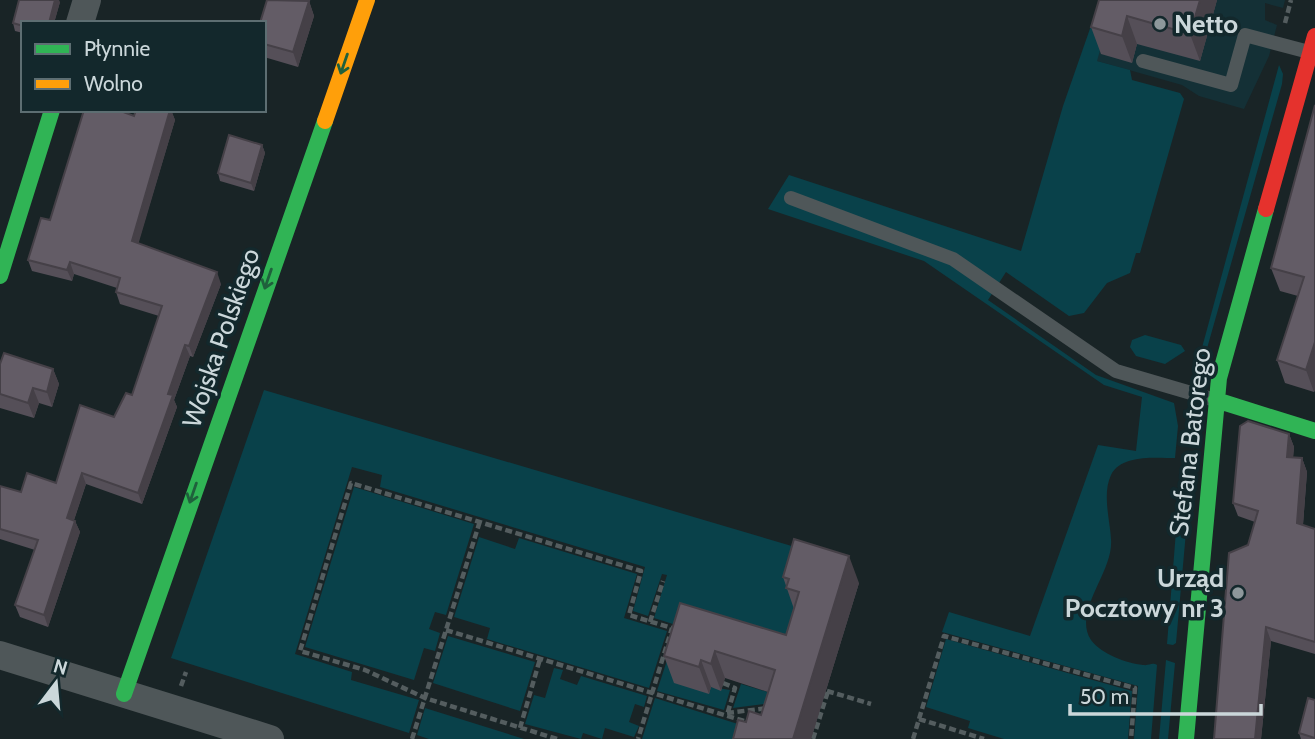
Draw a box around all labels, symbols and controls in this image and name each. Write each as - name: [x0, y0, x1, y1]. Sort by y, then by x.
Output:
- place label: Netto: [1174, 8, 1238, 40]
- marker: Netto: [1152, 16, 1168, 32]
- legend: [21, 21, 266, 112]
- text: Płynnie: [84, 36, 151, 61]
- one-way arrow: [337, 53, 349, 75]
- text: Wolno: [84, 71, 143, 96]
- street label: Wojska Polskiego: [175, 244, 267, 432]
- one-way arrow: [261, 267, 273, 289]
- street label: Stefana Batorego: [1163, 346, 1217, 538]
- one-way arrow: [186, 482, 198, 504]
- place label: Urząd Pocztowy nr 3: [1065, 562, 1224, 624]
- marker: Urząd Pocztowy nr 3: [1230, 585, 1246, 601]
- north arrow: [21, 648, 91, 718]
- text: N: [51, 654, 70, 680]
- scale bar: [1070, 672, 1261, 716]
- text: 50 m: [1080, 684, 1129, 709]

